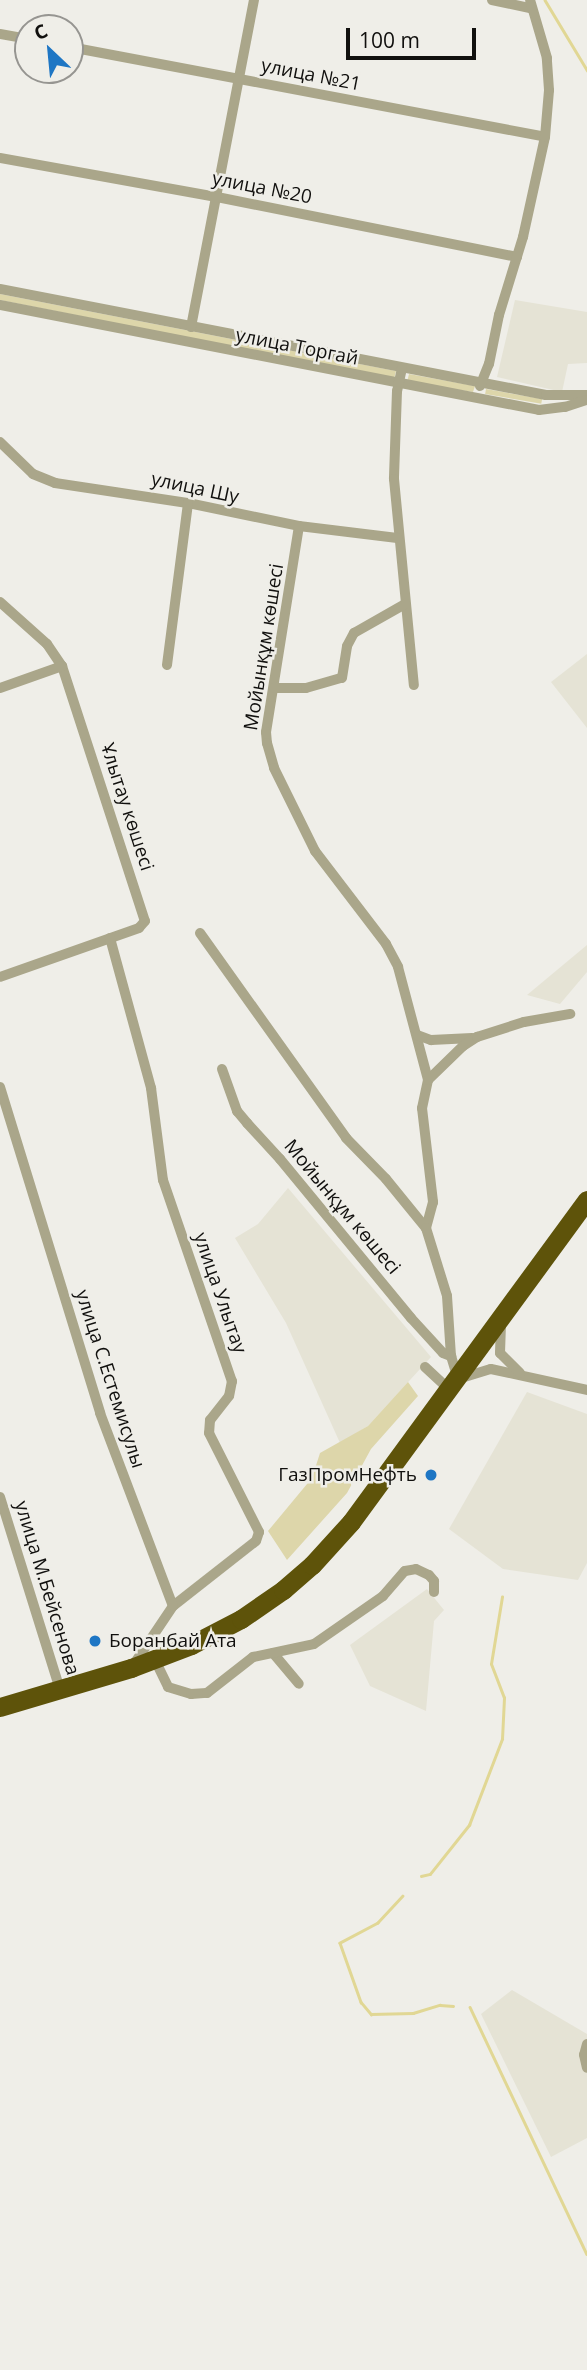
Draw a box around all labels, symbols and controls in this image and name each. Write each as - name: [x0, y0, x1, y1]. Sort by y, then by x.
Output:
- north arrow: [14, 14, 84, 84]
- scale bar: [349, 14, 478, 58]
- text: С: [30, 18, 52, 46]
- text: 100 m: [359, 26, 420, 54]
- street label: улица №21: [259, 54, 363, 96]
- street label: улица №20: [210, 167, 314, 209]
- street label: улица Торгай: [234, 324, 360, 370]
- street label: улица Шу: [149, 468, 241, 508]
- street label: Мойынқұм көшесі: [240, 562, 288, 732]
- street label: Ұлытау көшесі: [96, 740, 158, 874]
- street label: Мойынқұм көшесі: [279, 1135, 405, 1279]
- street label: улица Улытау: [189, 1230, 251, 1356]
- street label: улица С.Естемисулы: [70, 1287, 150, 1471]
- place label: ГазПромНефть: [278, 1464, 417, 1486]
- marker: ГазПромНефть: [423, 1467, 439, 1483]
- street label: улица М.Бейсенова: [10, 1498, 84, 1678]
- place label: Боранбай Ата: [109, 1630, 237, 1652]
- marker: Боранбай Ата: [87, 1633, 103, 1649]

